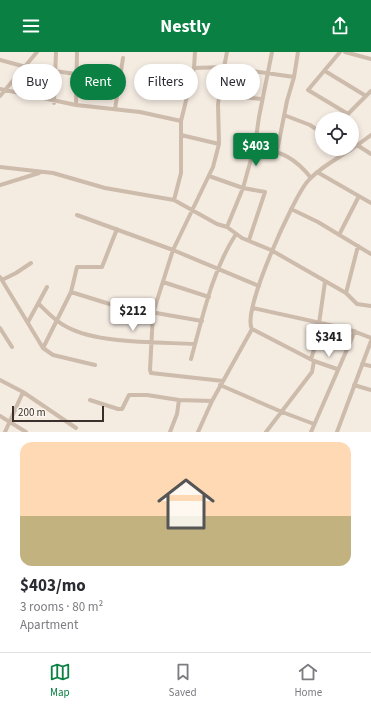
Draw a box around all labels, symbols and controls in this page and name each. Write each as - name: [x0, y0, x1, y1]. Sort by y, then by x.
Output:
- text: Nestly: [160, 14, 211, 39]
- icon: menu: [20, 15, 42, 37]
- icon: share: [329, 15, 351, 37]
- chip: Buy: [12, 64, 62, 100]
- chip: Rent: [70, 64, 126, 100]
- chip: Filters: [134, 64, 198, 100]
- chip: New: [206, 64, 260, 100]
- map controls: [315, 112, 359, 156]
- button: locate: [315, 112, 359, 156]
- pin: $403: [232, 133, 280, 167]
- text: $403: [242, 137, 270, 155]
- pin: $212: [109, 298, 157, 332]
- text: $212: [119, 302, 147, 320]
- pin: $341: [305, 324, 353, 358]
- text: $341: [315, 328, 343, 346]
- scale bar: [12, 404, 104, 423]
- text: 200 m: [18, 405, 46, 420]
- icon: home: [150, 468, 222, 540]
- text: $403/mo: [20, 574, 86, 598]
- text: 3 rooms · 80 m²: [20, 598, 103, 616]
- text: Apartment: [20, 616, 78, 634]
- tab: Map: [49, 661, 71, 700]
- tab: Saved: [169, 661, 197, 700]
- tab: Home: [294, 661, 322, 700]

